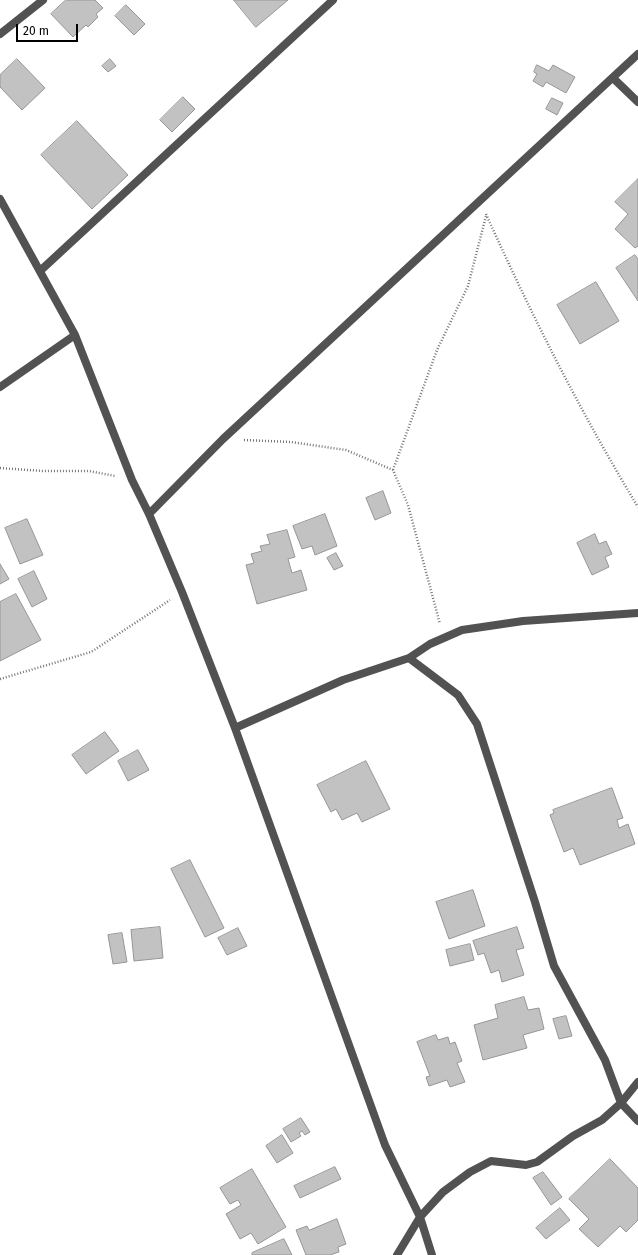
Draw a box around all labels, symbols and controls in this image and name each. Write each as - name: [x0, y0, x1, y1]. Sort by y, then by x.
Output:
- scale bar: [18, 16, 80, 42]
- text: 20 m: [23, 24, 49, 38]

